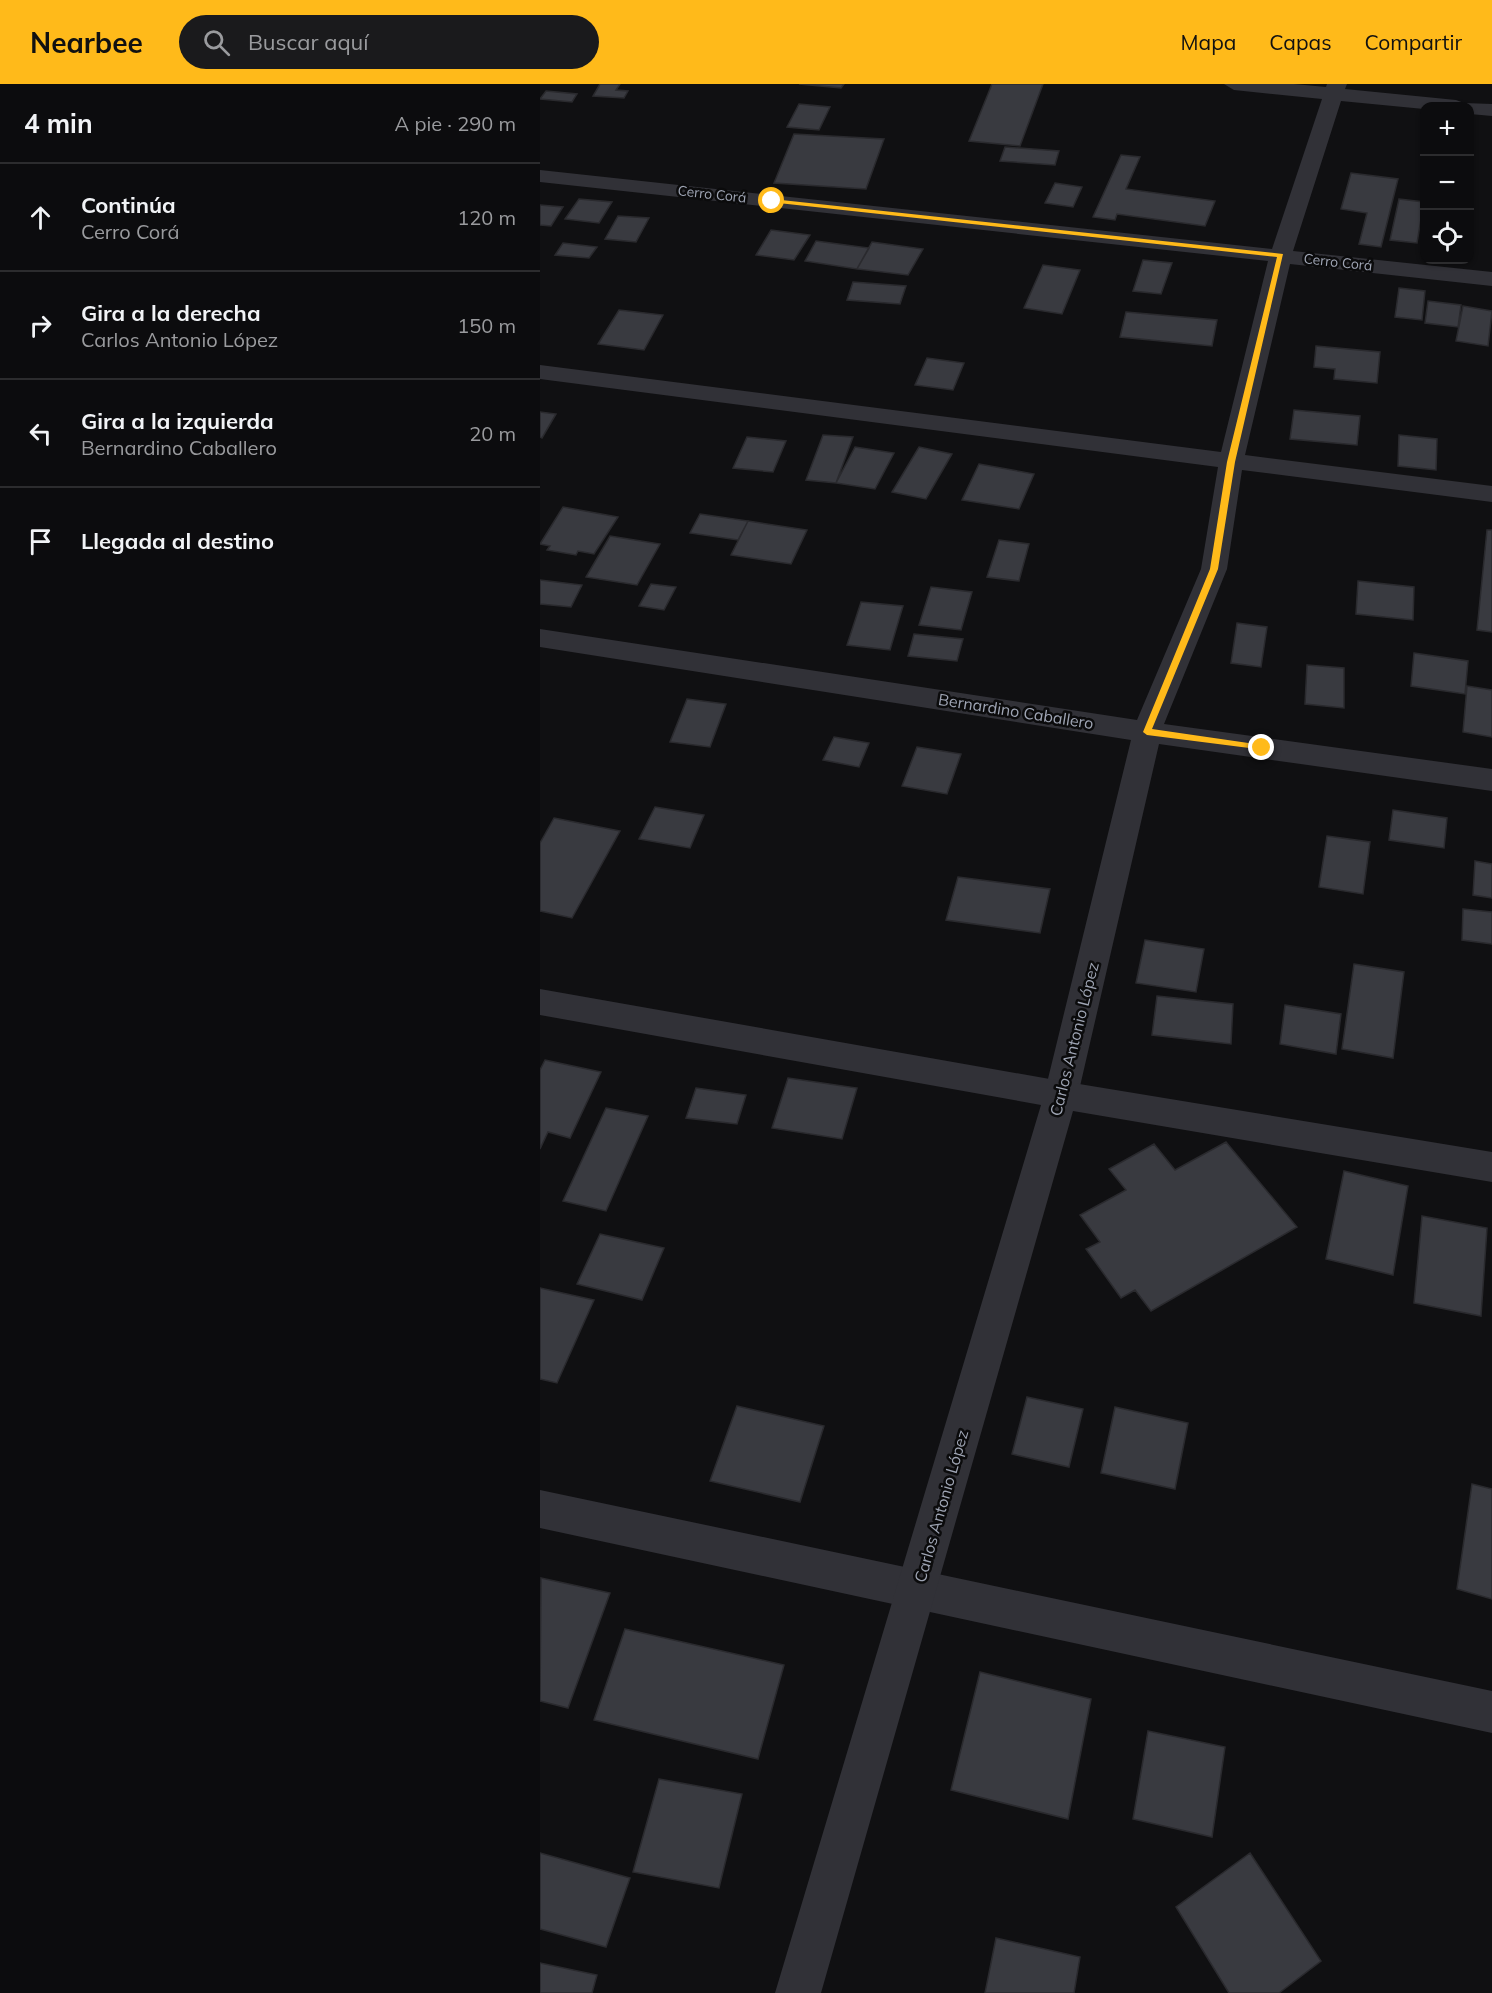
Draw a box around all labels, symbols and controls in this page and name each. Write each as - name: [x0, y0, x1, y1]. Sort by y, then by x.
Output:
- search box: [179, 15, 599, 69]
- text: Nearbee: [30, 25, 143, 60]
- icon: search: [200, 26, 233, 59]
- text: Buscar aquí: [248, 28, 369, 56]
- text: Mapa: [1181, 29, 1236, 55]
- text: Capas: [1269, 29, 1332, 55]
- text: Compartir: [1365, 29, 1462, 55]
- map controls: [1420, 102, 1474, 264]
- button: +: [1420, 102, 1474, 156]
- text: 4 min: [24, 107, 93, 140]
- text: A pie · 290 m: [395, 111, 516, 136]
- button: −: [1420, 156, 1474, 210]
- street label: Cerro Corá: [677, 181, 747, 207]
- route start: [758, 187, 784, 213]
- text: Continúa: [81, 191, 176, 219]
- icon: ahead: [24, 201, 57, 234]
- text: 120 m: [457, 205, 516, 230]
- button: locate: [1420, 210, 1474, 264]
- text: Cerro Corá: [81, 219, 180, 244]
- street label: Cerro Corá: [1303, 249, 1373, 275]
- text: Gira a la derecha: [81, 299, 261, 327]
- icon: right: [24, 309, 57, 342]
- text: 150 m: [457, 313, 516, 338]
- text: Carlos Antonio López: [81, 327, 278, 352]
- text: Gira a la izquierda: [81, 407, 274, 435]
- icon: left: [24, 417, 57, 450]
- text: 20 m: [469, 421, 516, 446]
- text: Bernardino Caballero: [81, 435, 277, 460]
- icon: arrive: [24, 525, 57, 558]
- text: Llegada al destino: [81, 527, 274, 555]
- street label: Bernardino Caballero: [937, 689, 1095, 733]
- route end: [1248, 734, 1274, 760]
- street label: Carlos Antonio López: [1045, 960, 1103, 1118]
- street label: Carlos Antonio López: [910, 1427, 972, 1585]

